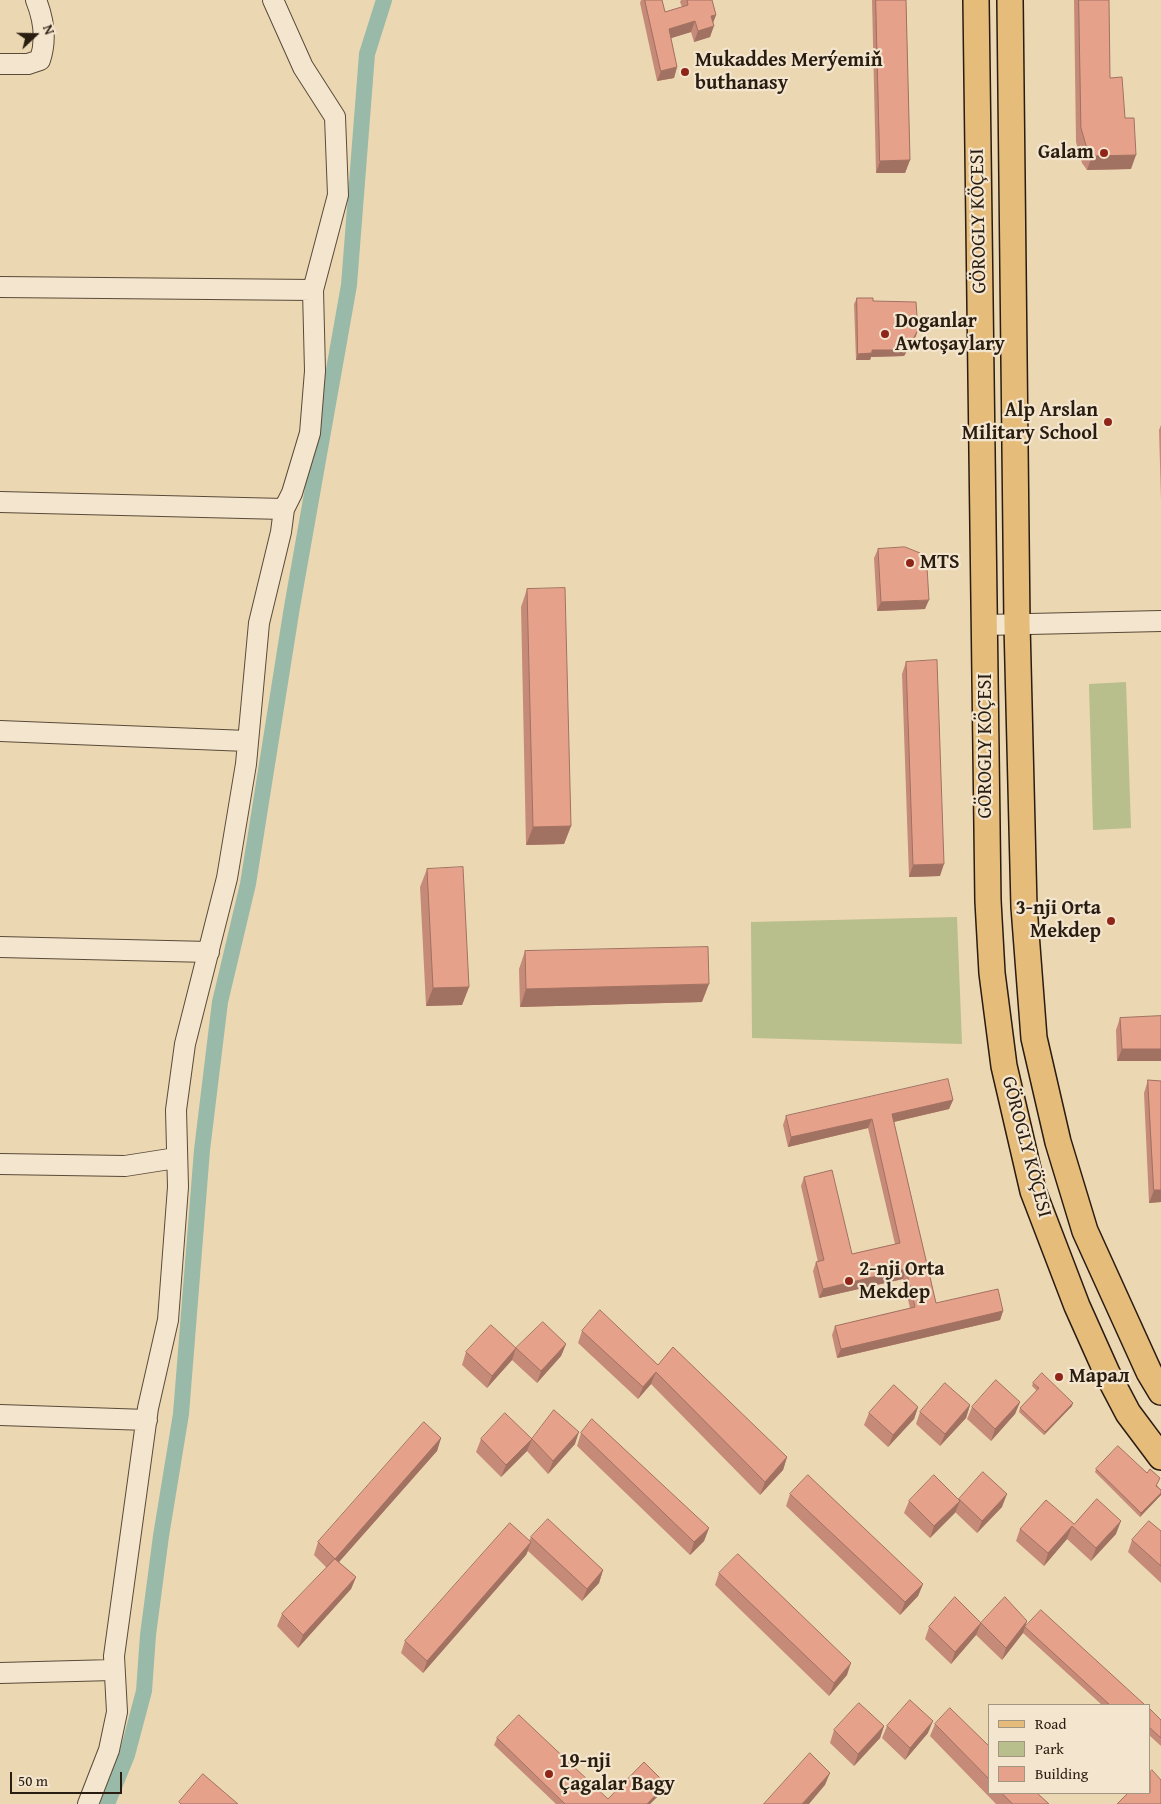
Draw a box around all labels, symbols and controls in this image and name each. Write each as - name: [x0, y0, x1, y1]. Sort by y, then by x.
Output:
- north arrow: [10, 10, 60, 60]
- text: N: [38, 22, 60, 38]
- place label: Mukaddes Merýemiň buthanasy: [695, 49, 883, 96]
- marker: Mukaddes Merýemiň buthanasy: [679, 66, 691, 78]
- place label: Galam: [1038, 141, 1094, 165]
- marker: Galam: [1098, 147, 1110, 159]
- street label: GÖROGLY KÖÇESI: [966, 148, 992, 294]
- place label: Doganlar Awtoşaylary: [895, 310, 1005, 357]
- marker: Doganlar Awtoşaylary: [879, 328, 891, 340]
- place label: Alp Arslan Military School: [962, 399, 1098, 446]
- marker: Alp Arslan Military School: [1102, 416, 1114, 428]
- place label: MTS: [920, 551, 959, 575]
- marker: MTS: [904, 557, 916, 569]
- street label: GÖROGLY KÖÇESI: [974, 673, 998, 819]
- place label: 3-nji Orta Mekdep: [1015, 897, 1101, 944]
- marker: 3-nji Orta Mekdep: [1105, 915, 1117, 927]
- street label: GÖROGLY KÖÇESI: [996, 1074, 1056, 1220]
- place label: 2-nji Orta Mekdep: [859, 1258, 945, 1305]
- marker: 2-nji Orta Mekdep: [843, 1275, 855, 1287]
- place label: Марал: [1069, 1365, 1129, 1389]
- marker: Марал: [1053, 1371, 1065, 1383]
- legend: [988, 1704, 1151, 1794]
- text: Road: [1035, 1713, 1066, 1734]
- text: Park: [1035, 1738, 1064, 1759]
- place label: 19-nji Çagalar Bagy: [559, 1750, 675, 1797]
- scale bar: [12, 1762, 125, 1794]
- text: Building: [1035, 1763, 1088, 1784]
- marker: 19-nji Çagalar Bagy: [543, 1768, 555, 1780]
- text: 50 m: [18, 1770, 48, 1791]

